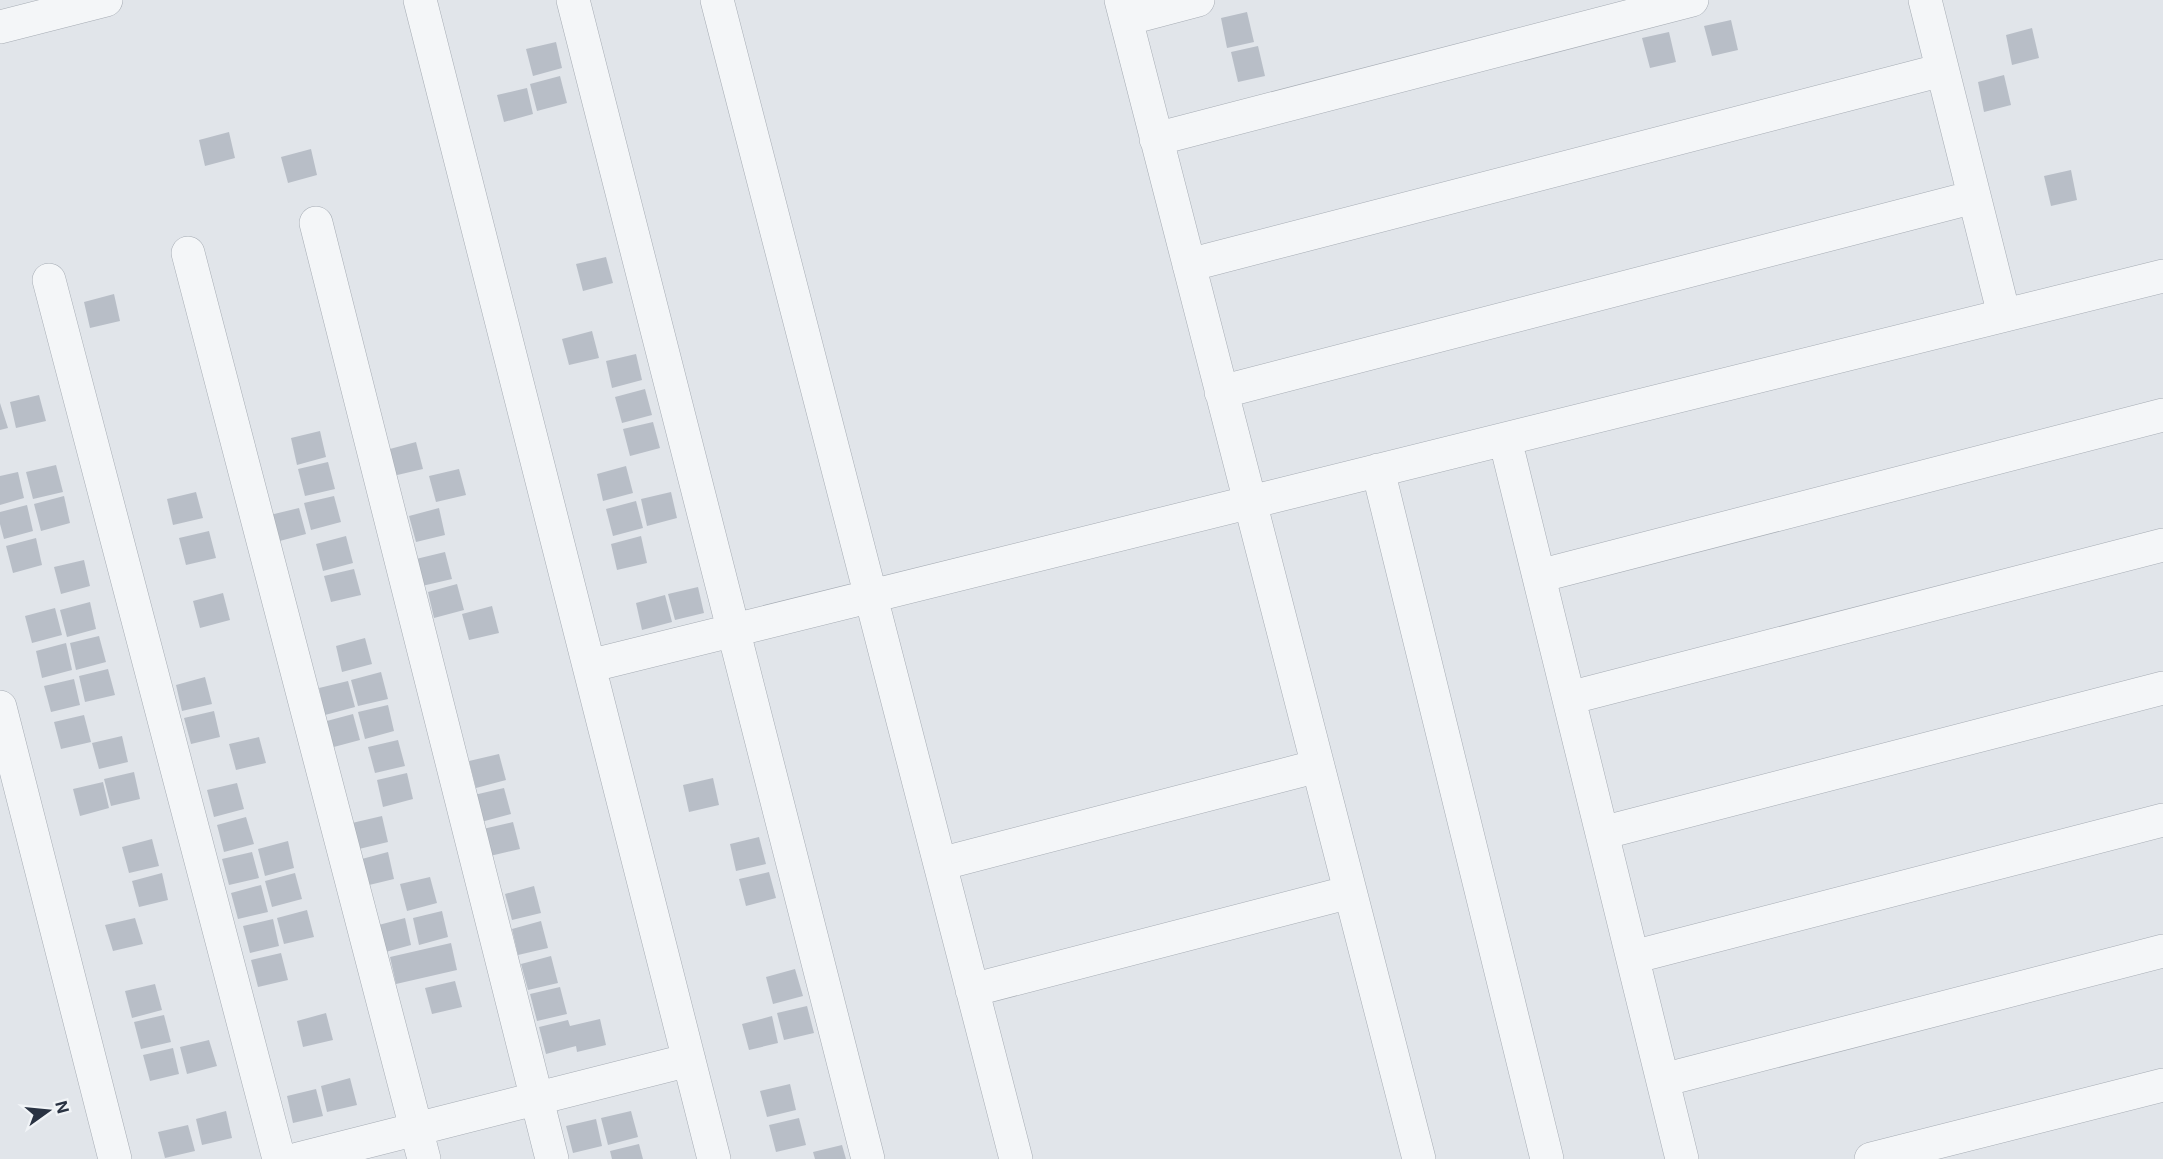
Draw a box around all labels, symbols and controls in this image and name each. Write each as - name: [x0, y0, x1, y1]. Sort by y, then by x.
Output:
- north arrow: [18, 1081, 78, 1141]
- text: N: [51, 1099, 74, 1116]

